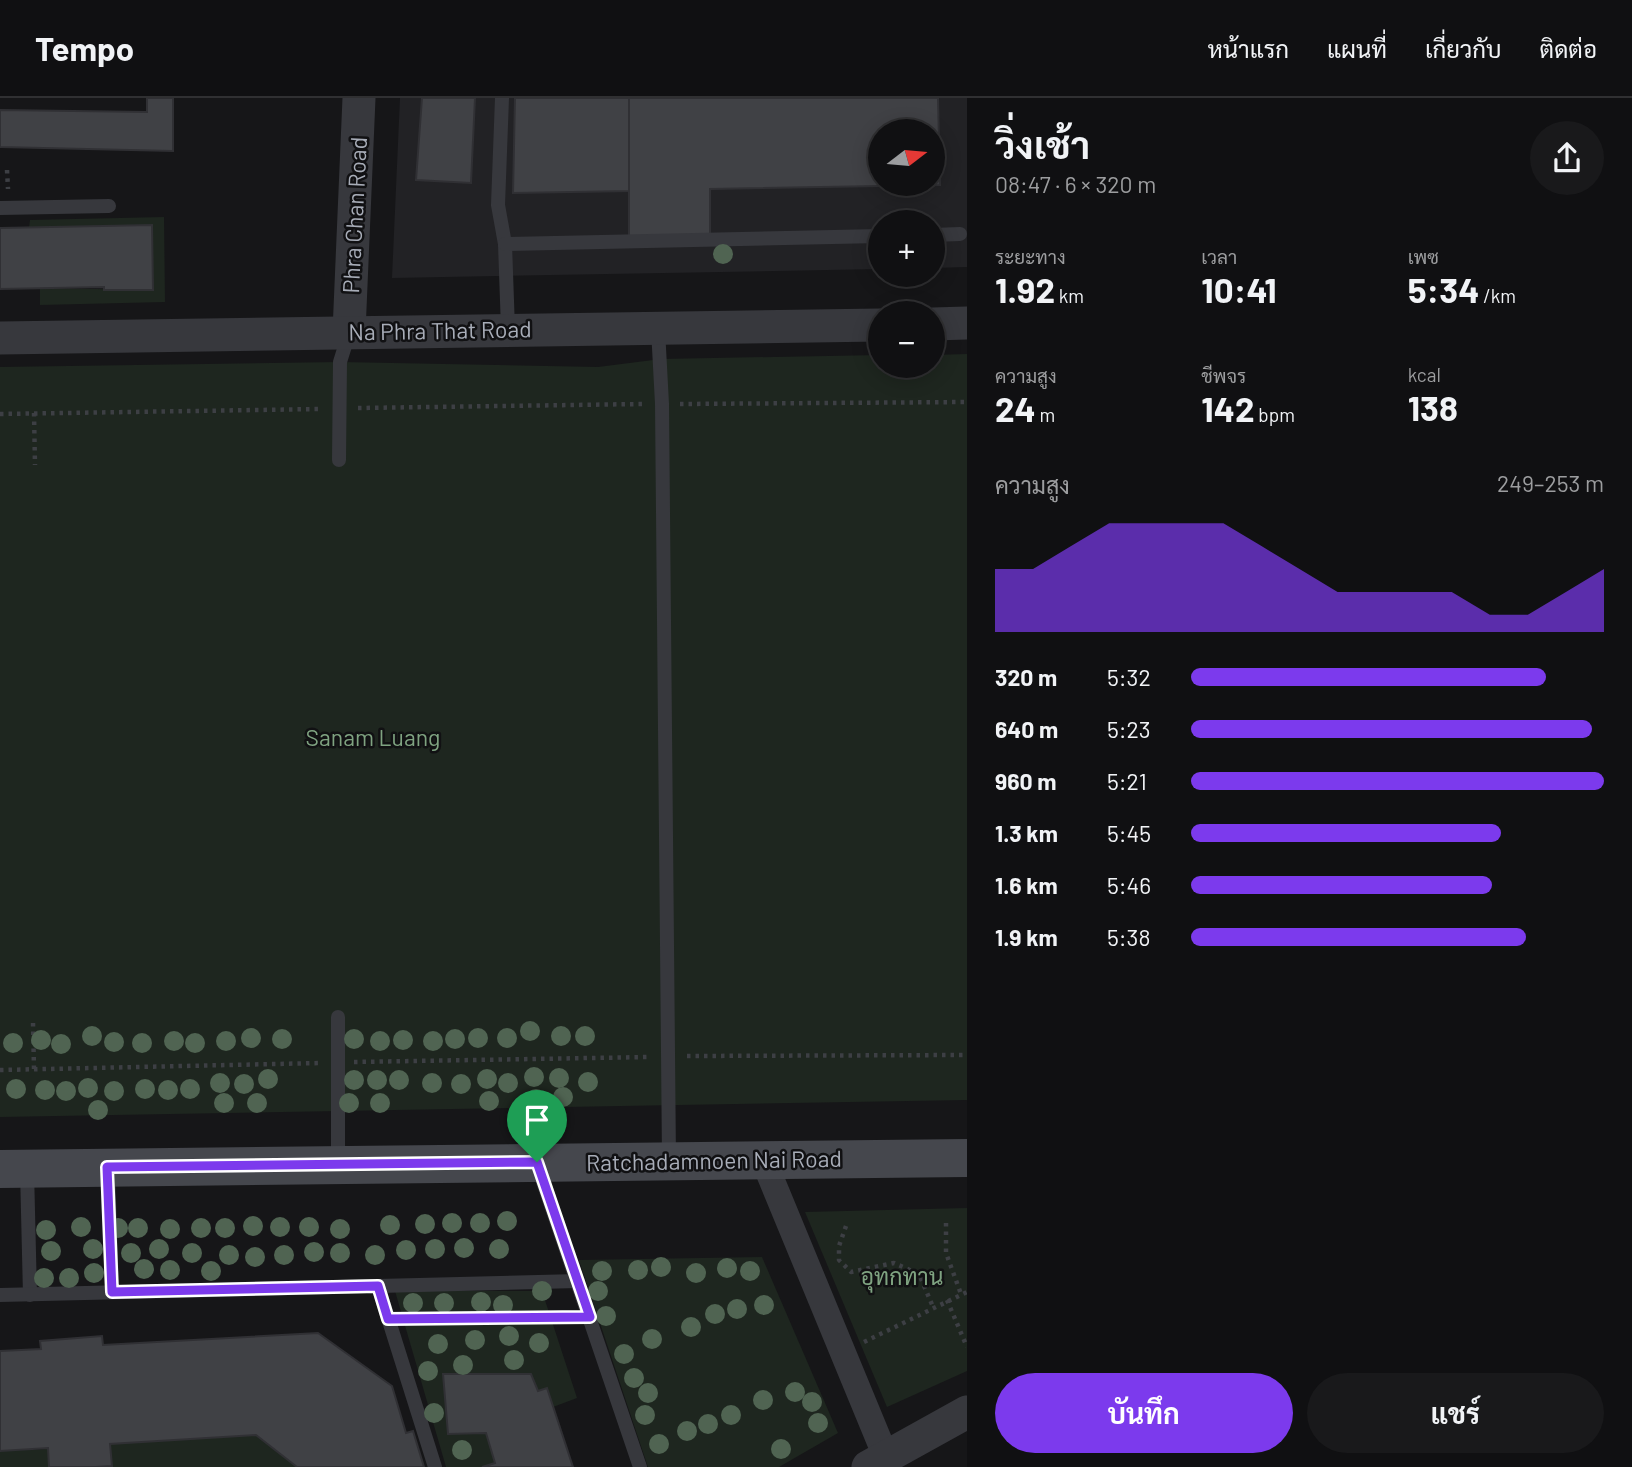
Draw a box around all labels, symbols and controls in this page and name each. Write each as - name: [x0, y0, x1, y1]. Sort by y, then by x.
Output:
- text: Tempo: [35, 28, 134, 68]
- text: หน้าแรก: [1208, 34, 1289, 63]
- text: แผนที่: [1327, 34, 1387, 63]
- text: เกี่ยวกับ: [1425, 34, 1502, 63]
- text: ติดต่อ: [1540, 34, 1597, 63]
- north arrow: [868, 119, 945, 196]
- map controls: [868, 119, 945, 378]
- text: วิ่งเช้า: [995, 121, 1090, 167]
- button: share: [1530, 121, 1604, 195]
- street label: Phra Chan Road: [336, 136, 372, 294]
- text: 08:47 · 6 × 320 m: [995, 170, 1156, 198]
- button: +: [868, 210, 945, 287]
- text: ระยะทาง: [995, 245, 1066, 268]
- text: เวลา: [1201, 245, 1237, 268]
- text: เพซ: [1408, 245, 1439, 268]
- text: 1.92: [995, 268, 1055, 310]
- text: 10:41: [1201, 268, 1277, 310]
- text: 5:34: [1408, 268, 1479, 310]
- text: km: [1055, 284, 1084, 307]
- text: /km: [1479, 284, 1516, 307]
- button: −: [868, 301, 945, 378]
- street label: Na Phra That Road: [348, 314, 532, 346]
- text: kcal: [1408, 363, 1441, 386]
- text: ความสูง: [995, 364, 1057, 387]
- text: ชีพจร: [1201, 364, 1246, 387]
- text: 138: [1408, 386, 1458, 428]
- text: 24: [995, 387, 1036, 429]
- text: 142: [1201, 387, 1255, 429]
- text: m: [1036, 403, 1055, 426]
- text: bpm: [1255, 403, 1295, 426]
- text: 249–253 m: [1497, 469, 1604, 497]
- text: ความสูง: [995, 471, 1070, 499]
- text: 320 m: [995, 663, 1057, 691]
- text: 5:32: [1107, 663, 1151, 691]
- text: 640 m: [995, 715, 1058, 743]
- text: 5:23: [1107, 715, 1151, 743]
- park label: Sanam Luang: [306, 723, 440, 751]
- text: 960 m: [995, 767, 1056, 795]
- text: 5:21: [1107, 767, 1147, 795]
- text: 1.3 km: [995, 819, 1058, 847]
- text: 5:45: [1107, 819, 1151, 847]
- text: 1.6 km: [995, 871, 1058, 899]
- text: 5:46: [1107, 871, 1151, 899]
- text: 1.9 km: [995, 923, 1058, 951]
- text: 5:38: [1107, 923, 1150, 951]
- pin: [507, 1090, 567, 1162]
- icon: arrive: [518, 1101, 556, 1139]
- street label: Ratchadamnoen Nai Road: [586, 1144, 842, 1176]
- park label: อุทกทาน: [861, 1262, 943, 1293]
- button: บันทึก: [995, 1373, 1293, 1453]
- button: แชร์: [1307, 1373, 1604, 1453]

